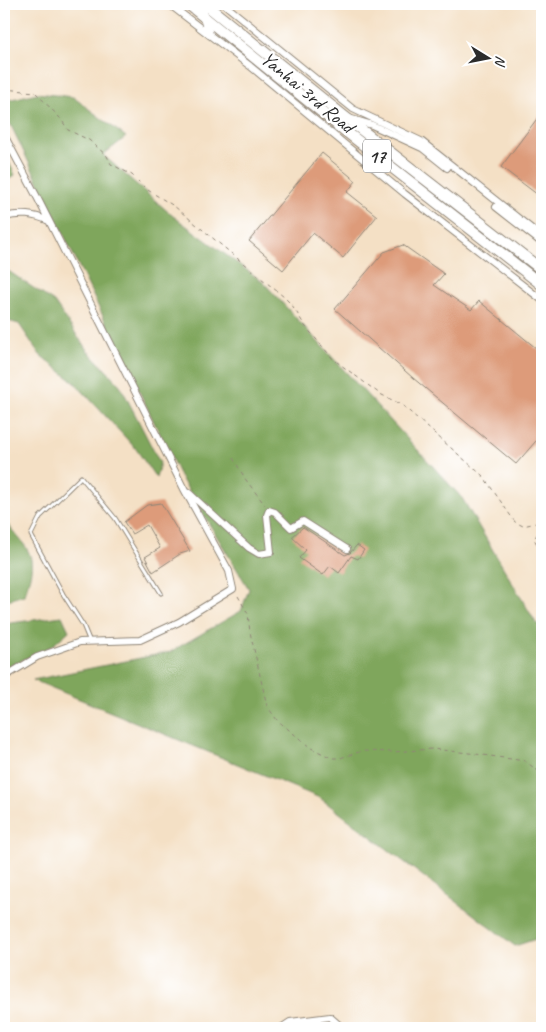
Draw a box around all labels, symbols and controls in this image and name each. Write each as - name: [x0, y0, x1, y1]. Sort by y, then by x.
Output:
- north arrow: [464, 32, 514, 82]
- street label: Yanhai 3rd Road: [256, 46, 362, 141]
- text: N: [491, 54, 509, 68]
- road number: 17: [363, 140, 391, 172]

